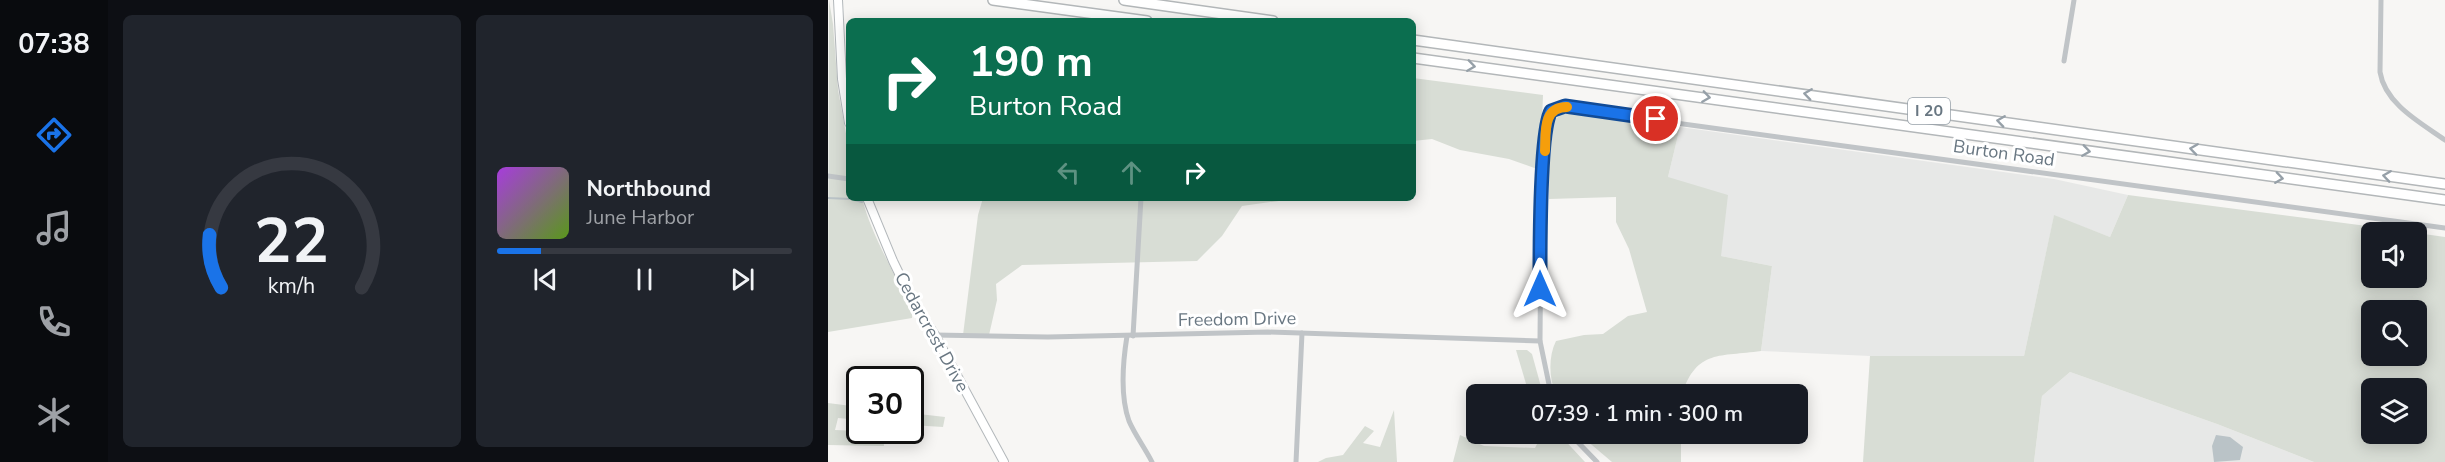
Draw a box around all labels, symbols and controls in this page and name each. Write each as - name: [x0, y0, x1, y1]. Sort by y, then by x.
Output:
- text: 07:38: [18, 26, 90, 63]
- text: 190 m: [969, 34, 1093, 91]
- icon: right: [870, 42, 948, 120]
- one-way arrow: [1466, 59, 1476, 71]
- text: Burton Road: [969, 88, 1122, 125]
- one-way arrow: [1803, 88, 1812, 100]
- one-way arrow: [1701, 91, 1710, 103]
- pin: [1630, 93, 1681, 144]
- road number: I 20: [1908, 98, 1950, 124]
- icon: arrive: [1639, 102, 1672, 135]
- icon: directions: [33, 114, 75, 156]
- one-way arrow: [1996, 116, 2005, 128]
- street label: Burton Road: [1952, 134, 2056, 172]
- one-way arrow: [2189, 143, 2199, 155]
- one-way arrow: [2081, 144, 2091, 157]
- icon: left: [1052, 156, 1085, 189]
- icon: ahead: [1115, 156, 1148, 189]
- icon: right: [1178, 156, 1211, 189]
- one-way arrow: [2382, 170, 2392, 182]
- one-way arrow: [2275, 171, 2284, 183]
- text: Northbound: [587, 174, 711, 204]
- text: 22: [254, 199, 329, 284]
- text: June Harbor: [587, 204, 694, 231]
- icon: music: [33, 207, 75, 249]
- map controls: [2361, 222, 2427, 444]
- button: sound: [2361, 222, 2427, 288]
- position arrow: [1508, 257, 1572, 321]
- icon: previous: [529, 263, 562, 296]
- icon: pause: [628, 263, 661, 296]
- icon: next: [726, 263, 759, 296]
- street label: Cedarcrest Drive: [889, 268, 975, 396]
- text: km/h: [268, 271, 315, 301]
- button: search: [2361, 300, 2427, 366]
- icon: phone: [33, 301, 75, 343]
- street label: Freedom Drive: [1178, 306, 1296, 332]
- speed limit sign: 30: [846, 366, 924, 444]
- button: layers: [2361, 378, 2427, 444]
- icon: climate: [33, 394, 75, 436]
- text: 07:39 · 1 min · 300 m: [1531, 399, 1743, 429]

